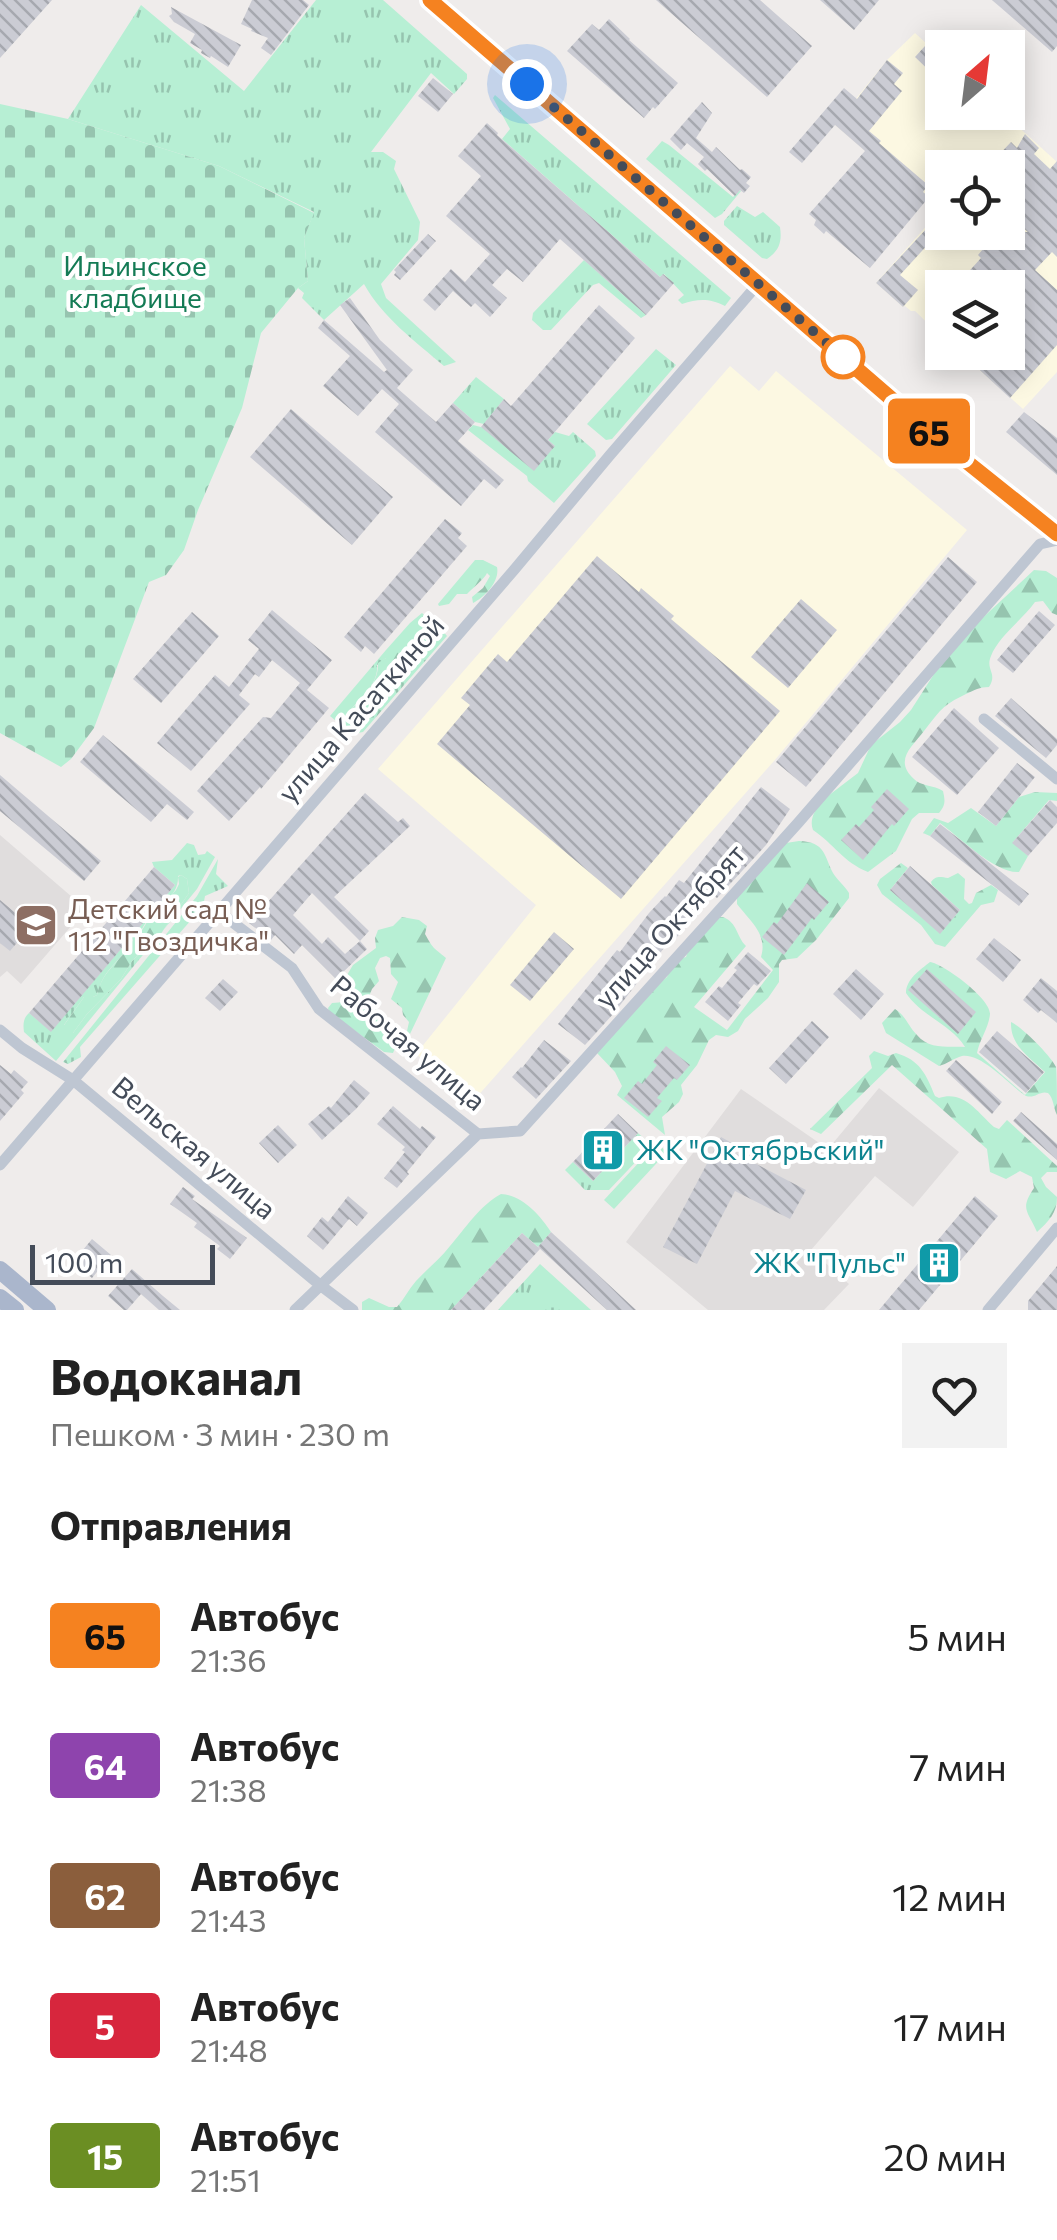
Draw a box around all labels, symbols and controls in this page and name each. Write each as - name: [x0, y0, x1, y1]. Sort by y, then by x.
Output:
- north arrow: [925, 30, 1025, 130]
- map controls: [925, 30, 1025, 370]
- your location: [502, 59, 552, 109]
- button: locate: [925, 150, 1025, 250]
- park label: Ильинское кладбище: [63, 248, 207, 314]
- button: layers: [925, 270, 1025, 370]
- unlabelled marker: [822, 336, 864, 378]
- line badge: 65: [884, 398, 974, 464]
- text: 65: [908, 410, 950, 453]
- street label: улица Касаткиной: [270, 608, 451, 809]
- street label: улица Октябрят: [587, 836, 752, 1014]
- place label: Детский сад № 112 "Гвоздичка": [68, 891, 269, 957]
- school or university icon: Детский сад № 112 "Гвоздичка": [13, 902, 59, 948]
- street label: Рабочая улица: [324, 968, 493, 1117]
- street label: Вельская улица: [106, 1069, 283, 1226]
- building icon: ЖК "Октябрьский": [580, 1127, 626, 1173]
- place label: ЖК "Октябрьский": [636, 1132, 884, 1166]
- scale bar: [30, 1240, 215, 1284]
- building icon: ЖК "Пульс": [916, 1240, 962, 1286]
- text: 100 m: [45, 1245, 123, 1279]
- place label: ЖК "Пульс": [753, 1245, 906, 1279]
- button: heart: [902, 1343, 1007, 1448]
- text: Водоканал: [50, 1346, 302, 1405]
- text: Пешком · 3 мин · 230 m: [50, 1413, 390, 1453]
- text: Отправления: [50, 1501, 292, 1548]
- text: Автобус: [190, 1592, 340, 1639]
- text: 5 мин: [907, 1612, 1007, 1659]
- text: 65: [84, 1614, 126, 1657]
- text: 21:36: [190, 1639, 267, 1679]
- text: Автобус: [190, 1722, 340, 1769]
- text: 7 мин: [909, 1742, 1007, 1789]
- text: 64: [83, 1744, 127, 1787]
- text: 21:38: [190, 1769, 267, 1809]
- text: Автобус: [190, 1852, 340, 1899]
- text: 12 мин: [892, 1872, 1007, 1919]
- text: 62: [84, 1874, 126, 1917]
- text: 21:43: [190, 1899, 266, 1939]
- text: Автобус: [190, 1982, 340, 2029]
- text: 17 мин: [893, 2002, 1007, 2049]
- text: 5: [95, 2004, 115, 2047]
- text: 21:48: [190, 2029, 268, 2069]
- text: Автобус: [190, 2112, 340, 2159]
- text: 20 мин: [883, 2132, 1007, 2179]
- text: 15: [87, 2134, 123, 2177]
- text: 21:51: [190, 2159, 261, 2199]

